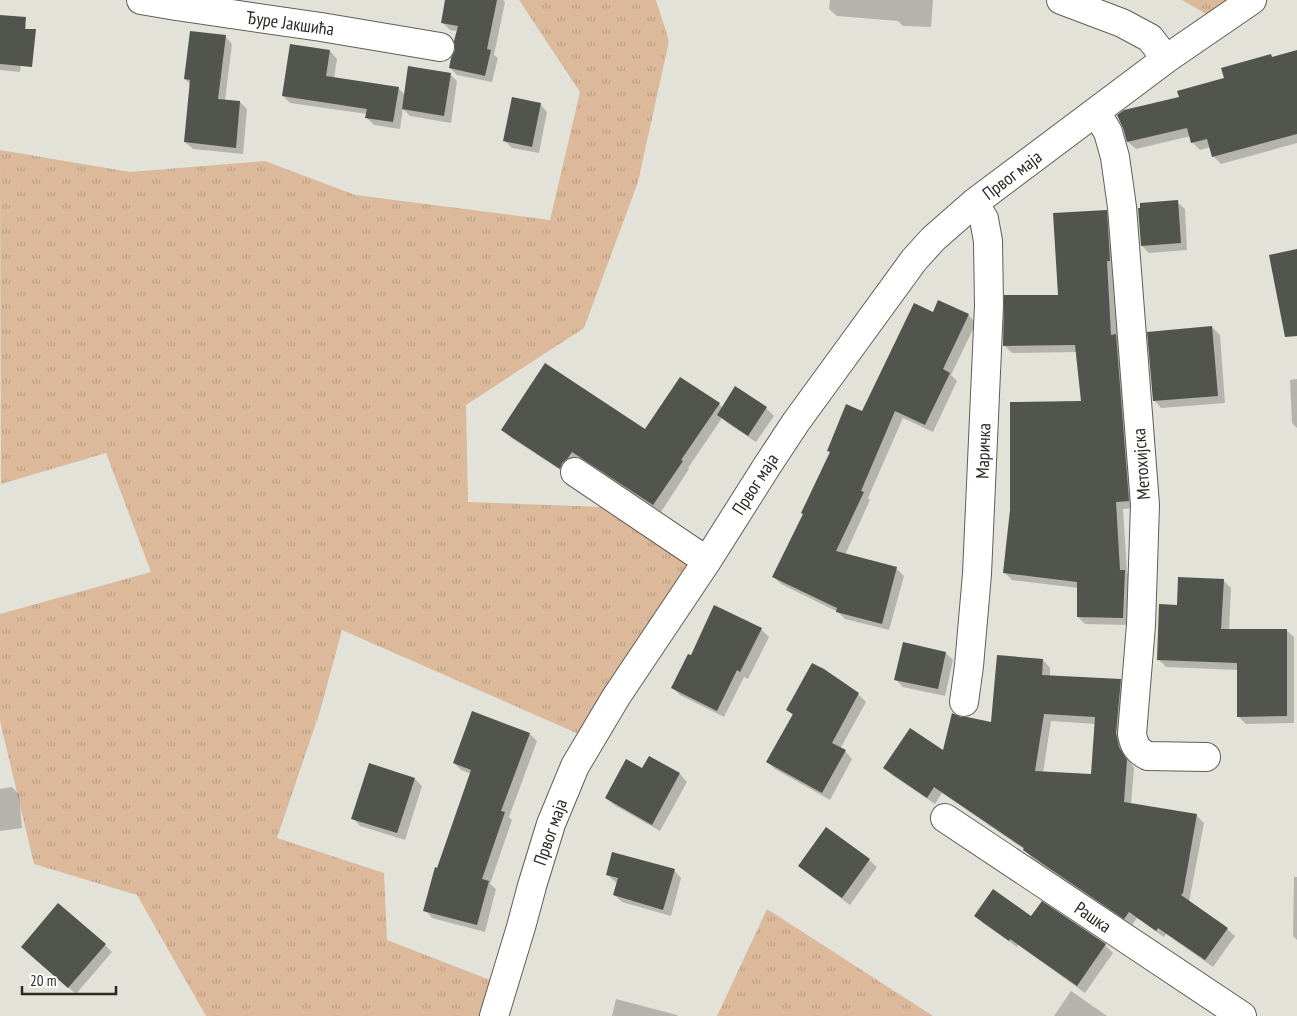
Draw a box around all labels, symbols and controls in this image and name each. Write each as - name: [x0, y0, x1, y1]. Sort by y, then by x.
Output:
- street label: Ђуре Јакшића: [244, 5, 336, 41]
- street label: Првог маја: [978, 145, 1046, 205]
- street label: Маричка: [971, 423, 995, 479]
- street label: Метохијска: [1127, 427, 1155, 501]
- street label: Првог маја: [727, 449, 783, 519]
- street label: Првог маја: [528, 796, 572, 868]
- street label: Рашка: [1070, 896, 1116, 938]
- scale bar: [22, 964, 116, 996]
- text: 20 m: [30, 971, 56, 990]

